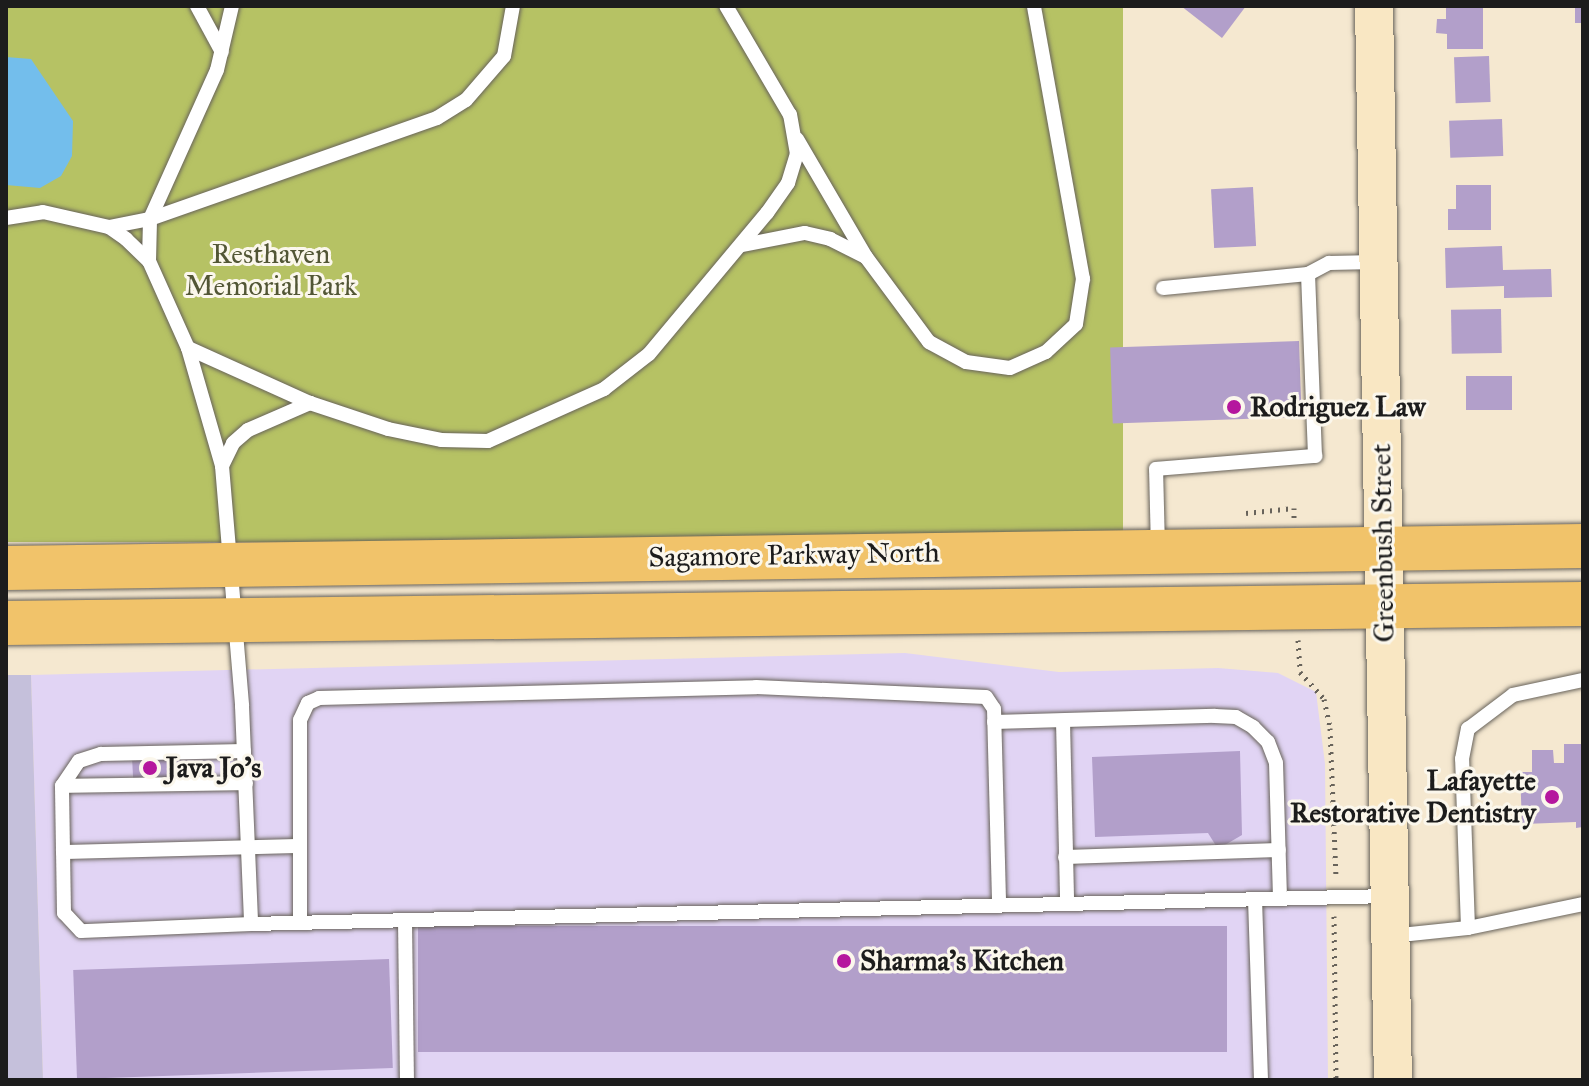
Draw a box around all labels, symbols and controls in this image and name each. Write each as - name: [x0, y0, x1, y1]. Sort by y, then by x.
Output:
- park label: Resthaven Memorial Park: [185, 237, 357, 303]
- place label: Rodriguez Law: [1250, 390, 1426, 424]
- marker: Rodriguez Law: [1225, 398, 1243, 416]
- street label: Greenbush Street: [1364, 443, 1402, 643]
- street label: Sagamore Parkway North: [648, 536, 940, 574]
- place label: Java Jo's: [166, 751, 261, 785]
- marker: Java Jo's: [141, 759, 159, 777]
- place label: Lafayette Restorative Dentistry: [1290, 764, 1536, 830]
- marker: Lafayette Restorative Dentistry: [1543, 788, 1561, 806]
- place label: Sharma's Kitchen: [860, 944, 1064, 978]
- marker: Sharma's Kitchen: [835, 952, 853, 970]

